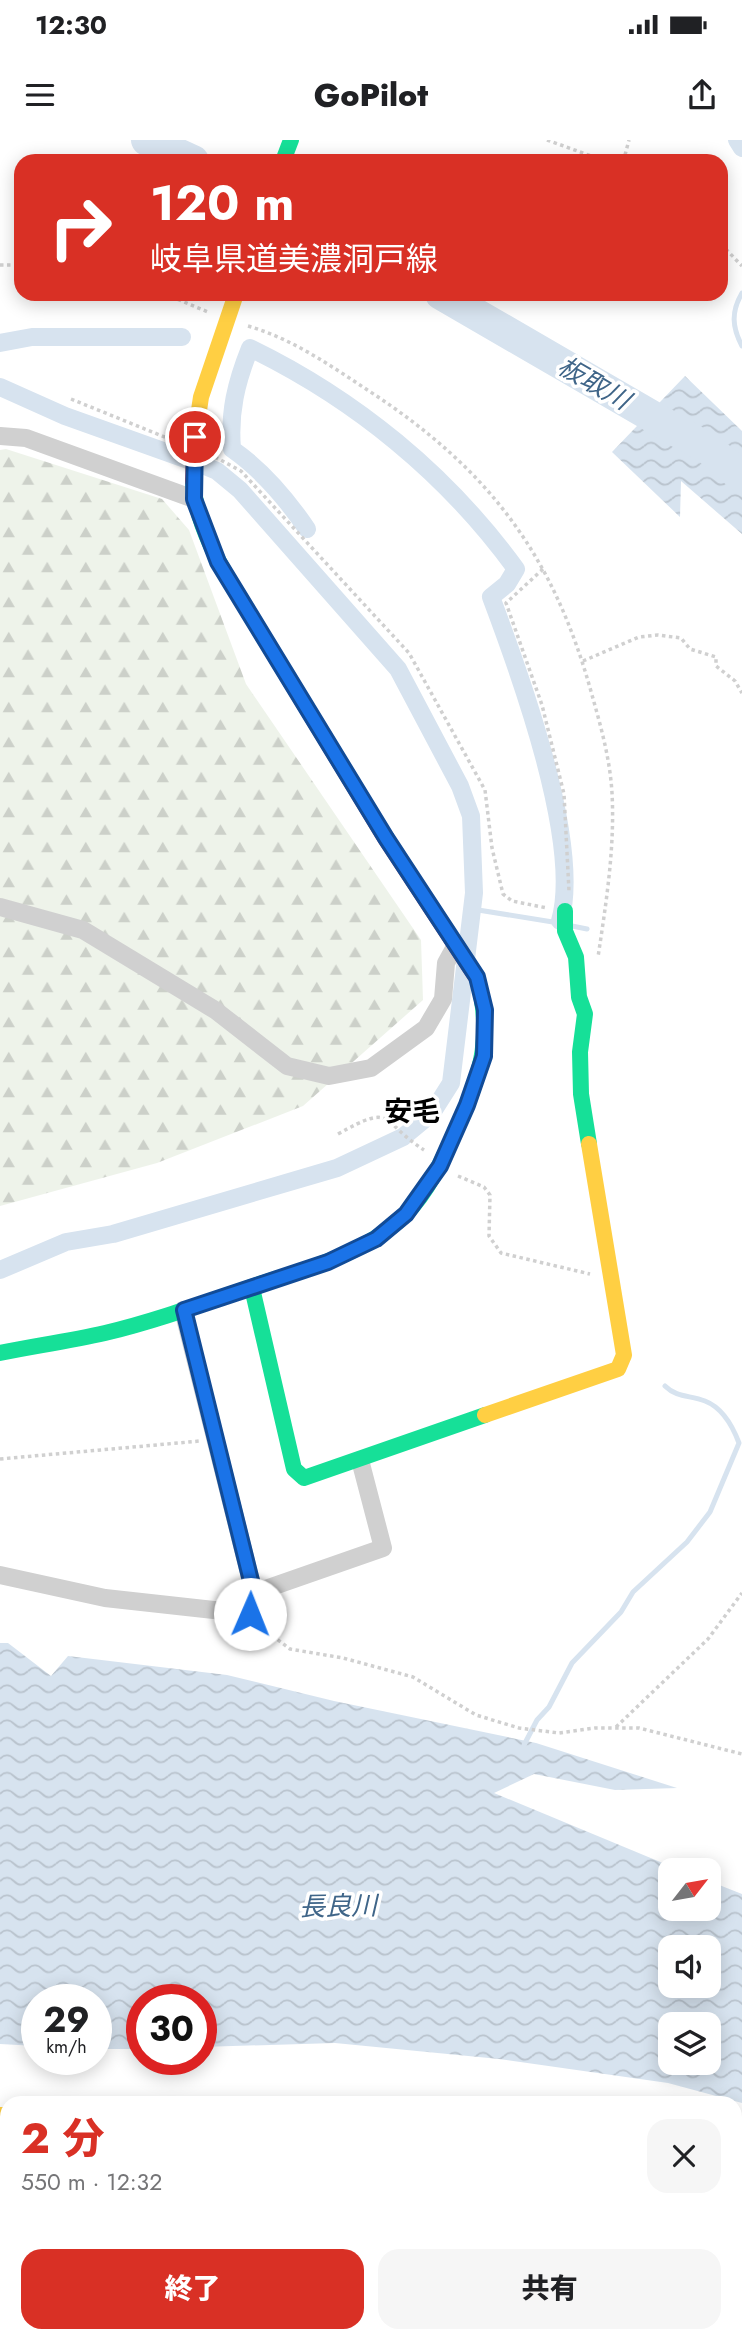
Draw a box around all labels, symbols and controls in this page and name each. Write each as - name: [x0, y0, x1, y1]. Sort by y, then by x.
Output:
- text: 12:30: [35, 6, 107, 44]
- text: GoPilot: [314, 72, 428, 118]
- icon: menu: [21, 76, 59, 114]
- icon: share: [683, 76, 721, 114]
- text: 120 m: [150, 168, 294, 238]
- icon: right: [35, 182, 126, 273]
- text: 岐阜県道美濃洞戸線: [150, 236, 438, 282]
- water label: 板取川: [551, 347, 640, 420]
- pin: [165, 407, 225, 467]
- icon: arrive: [176, 418, 214, 456]
- district label: 安毛: [384, 1091, 440, 1132]
- position arrow: [213, 1577, 287, 1651]
- north arrow: [658, 1858, 721, 1922]
- map controls: [658, 1858, 721, 2075]
- water label: 長良川: [299, 1886, 380, 1926]
- button: sound: [658, 1935, 721, 1998]
- speed limit sign: 30: [126, 1984, 217, 2075]
- text: 29: [43, 1995, 90, 2045]
- button: layers: [658, 2012, 721, 2075]
- text: km/h: [46, 2034, 87, 2060]
- text: 2 分: [21, 2108, 104, 2169]
- button: close: [647, 2119, 721, 2193]
- text: 550 m · 12:32: [21, 2165, 162, 2199]
- button: 終了: [21, 2249, 364, 2329]
- button: 共有: [378, 2249, 721, 2329]

